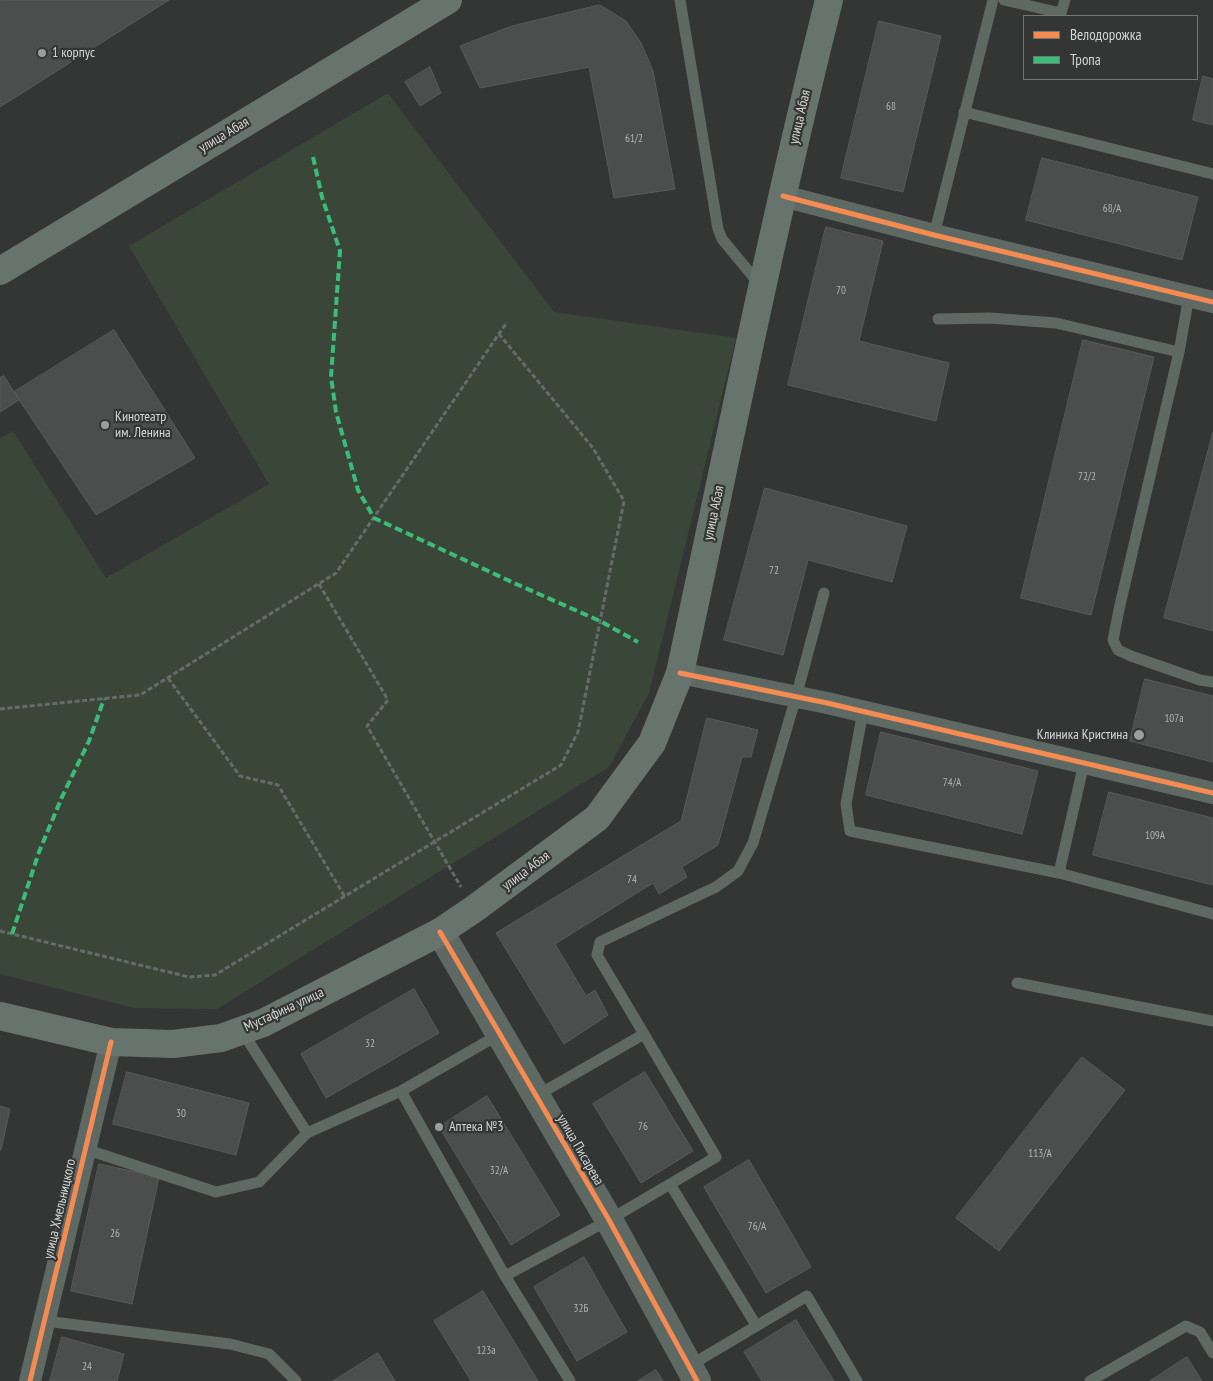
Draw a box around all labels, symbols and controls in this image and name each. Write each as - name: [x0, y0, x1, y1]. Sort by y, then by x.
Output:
- legend: [1023, 15, 1198, 80]
- text: Велодорожка: [1070, 25, 1141, 44]
- place label: 1 корпус: [52, 45, 95, 61]
- marker: 1 корпус: [36, 47, 48, 59]
- text: Тропа: [1070, 50, 1101, 69]
- street label: улица Абая: [786, 88, 814, 146]
- house number: 68: [886, 100, 896, 114]
- street label: улица Абая: [196, 114, 252, 156]
- house number: 61/2: [625, 132, 643, 146]
- house number: 68/А: [1103, 202, 1121, 216]
- house number: 70: [836, 284, 846, 298]
- place label: Кинотеатр им. Ленина: [115, 409, 171, 442]
- marker: Кинотеатр им. Ленина: [99, 419, 111, 431]
- house number: 72/2: [1078, 470, 1096, 484]
- street label: улица Абая: [700, 484, 728, 542]
- house number: 72: [769, 564, 779, 578]
- house number: 107а: [1164, 712, 1184, 726]
- place label: Клиника Кристина: [1037, 727, 1128, 743]
- marker: Клиника Кристина: [1132, 728, 1146, 742]
- house number: 74/А: [943, 776, 961, 790]
- house number: 109А: [1145, 829, 1165, 843]
- street label: улица Абая: [499, 848, 553, 894]
- house number: 74: [627, 873, 637, 887]
- street label: Мустафина улица: [241, 984, 327, 1036]
- house number: 32: [365, 1037, 375, 1051]
- house number: 30: [176, 1107, 186, 1121]
- street label: улица Писарева: [553, 1112, 607, 1188]
- place label: Аптека №3: [449, 1119, 504, 1135]
- house number: 76: [638, 1120, 648, 1134]
- marker: Аптека №3: [433, 1121, 445, 1133]
- house number: 113/А: [1028, 1147, 1052, 1161]
- street label: улица Хмельницкого: [40, 1157, 80, 1261]
- house number: 32/А: [490, 1164, 508, 1178]
- house number: 76/А: [748, 1220, 766, 1234]
- house number: 26: [110, 1227, 120, 1241]
- house number: 32Б: [574, 1302, 588, 1316]
- house number: 123а: [476, 1344, 496, 1358]
- house number: 24: [82, 1360, 92, 1374]

